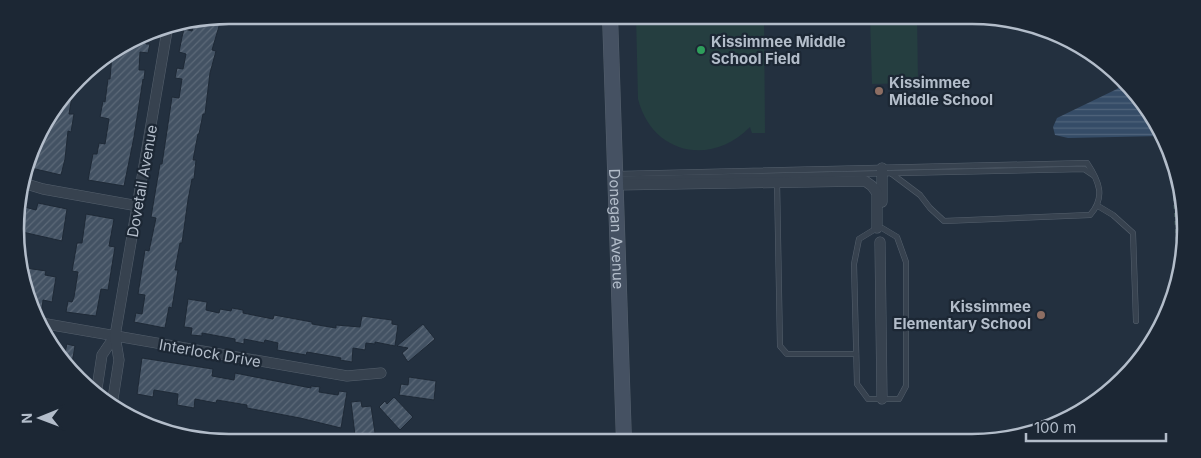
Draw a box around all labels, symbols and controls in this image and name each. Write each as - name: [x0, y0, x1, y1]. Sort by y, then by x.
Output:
- place label: Kissimmee Middle School Field: [711, 32, 846, 68]
- marker: Kissimmee Middle School Field: [695, 44, 707, 56]
- place label: Kissimmee Middle School: [889, 73, 993, 109]
- marker: Kissimmee Middle School: [873, 85, 885, 97]
- street label: Dovetail Avenue: [123, 123, 161, 239]
- street label: Donegan Avenue: [606, 168, 628, 290]
- place label: Kissimmee Elementary School: [893, 297, 1031, 333]
- marker: Kissimmee Elementary School: [1035, 309, 1047, 321]
- street label: Interlock Drive: [158, 335, 262, 371]
- north arrow: [15, 393, 65, 443]
- scale bar: [1026, 410, 1166, 442]
- text: N: [18, 413, 35, 424]
- text: 100 m: [1034, 418, 1076, 437]

